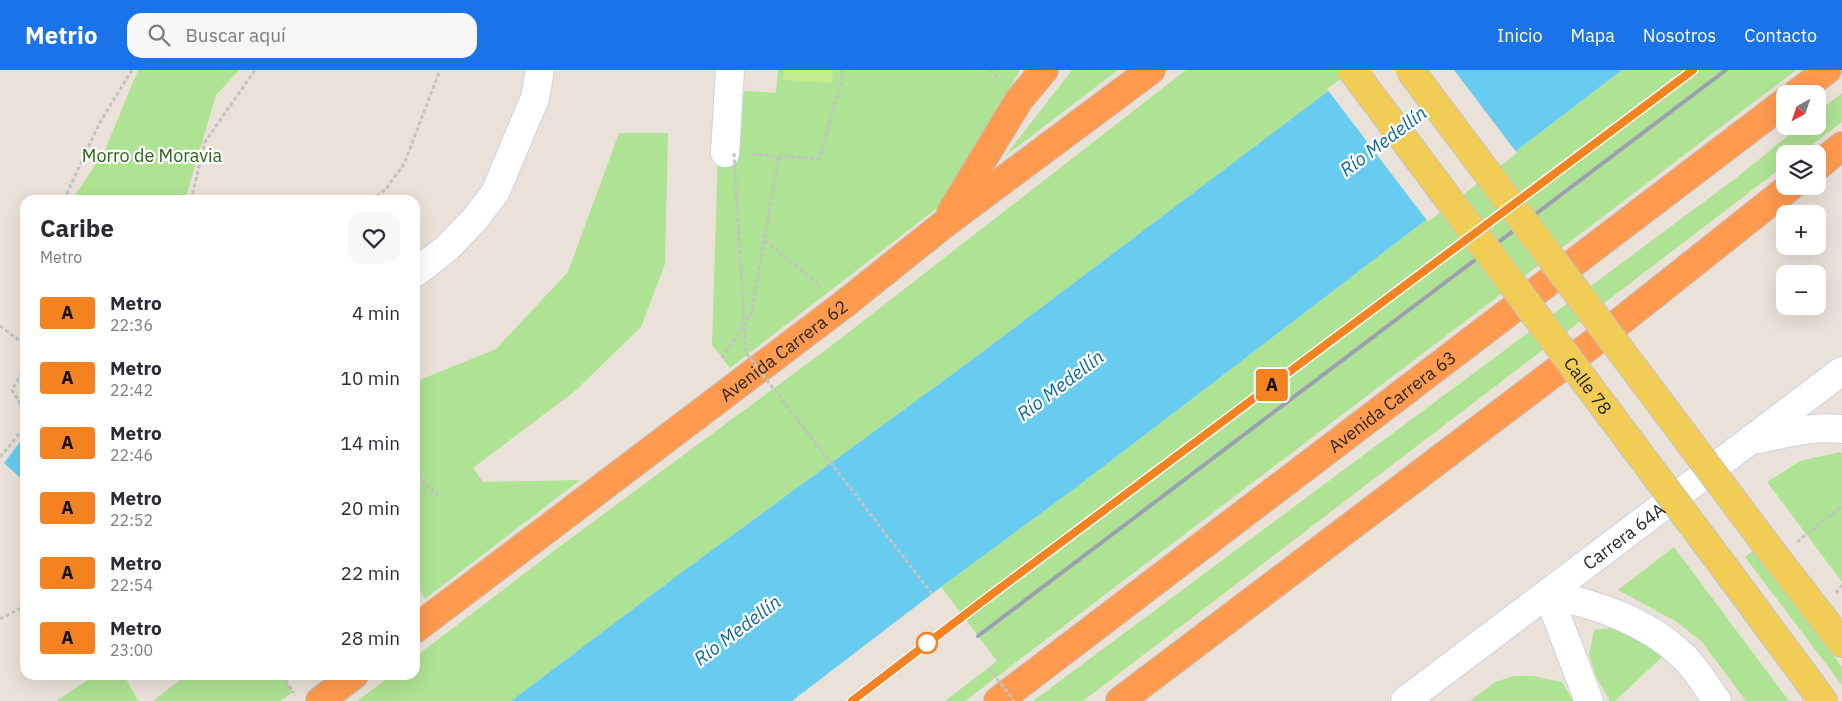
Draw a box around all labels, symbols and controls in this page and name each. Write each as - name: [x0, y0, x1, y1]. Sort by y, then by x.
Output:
- search box: [127, 13, 477, 58]
- text: Metrio: [25, 19, 97, 51]
- icon: search: [145, 21, 173, 49]
- text: Buscar aquí: [185, 23, 286, 47]
- text: Inicio: [1497, 24, 1543, 47]
- text: Mapa: [1571, 24, 1615, 47]
- text: Nosotros: [1643, 24, 1716, 47]
- text: Contacto: [1744, 24, 1817, 47]
- north arrow: [1776, 85, 1826, 135]
- map controls: [1776, 85, 1826, 315]
- water label: Río Medellín: [1335, 100, 1431, 182]
- park label: Morro de Moravia: [82, 144, 223, 167]
- button: layers: [1776, 145, 1826, 195]
- button: +: [1776, 205, 1826, 255]
- text: Caribe: [40, 212, 114, 244]
- button: heart: [348, 212, 400, 264]
- text: Metro: [40, 247, 82, 267]
- button: −: [1776, 265, 1826, 315]
- text: Metro: [110, 291, 162, 315]
- street label: Avenida Carrera 62: [715, 294, 852, 406]
- text: A: [61, 301, 74, 324]
- text: 4 min: [352, 301, 400, 325]
- text: 22:36: [110, 315, 153, 335]
- water label: Río Medellín: [1012, 344, 1108, 426]
- street label: Avenida Carrera 63: [1323, 345, 1460, 457]
- street label: Calle 78: [1559, 352, 1617, 419]
- text: Metro: [110, 356, 162, 380]
- text: A: [61, 366, 74, 389]
- text: 10 min: [341, 366, 400, 390]
- line badge: A: [1256, 369, 1288, 401]
- text: A: [1266, 373, 1278, 396]
- text: 22:42: [110, 380, 153, 400]
- text: Metro: [110, 421, 162, 445]
- text: A: [61, 431, 74, 454]
- text: 14 min: [341, 431, 400, 455]
- text: 22:46: [110, 445, 153, 465]
- text: Metro: [110, 486, 162, 510]
- text: A: [61, 496, 74, 519]
- text: 20 min: [341, 496, 400, 520]
- street label: Carrera 64A: [1578, 497, 1670, 574]
- text: 22:52: [110, 510, 153, 530]
- text: Metro: [110, 551, 162, 575]
- text: A: [61, 561, 74, 584]
- text: 22 min: [341, 561, 400, 585]
- text: 22:54: [110, 575, 153, 595]
- water label: Río Medellín: [689, 589, 785, 671]
- text: Metro: [110, 616, 162, 640]
- text: A: [61, 626, 74, 649]
- text: 28 min: [341, 626, 400, 650]
- unlabelled marker: [916, 632, 938, 654]
- text: 23:00: [110, 640, 153, 660]

